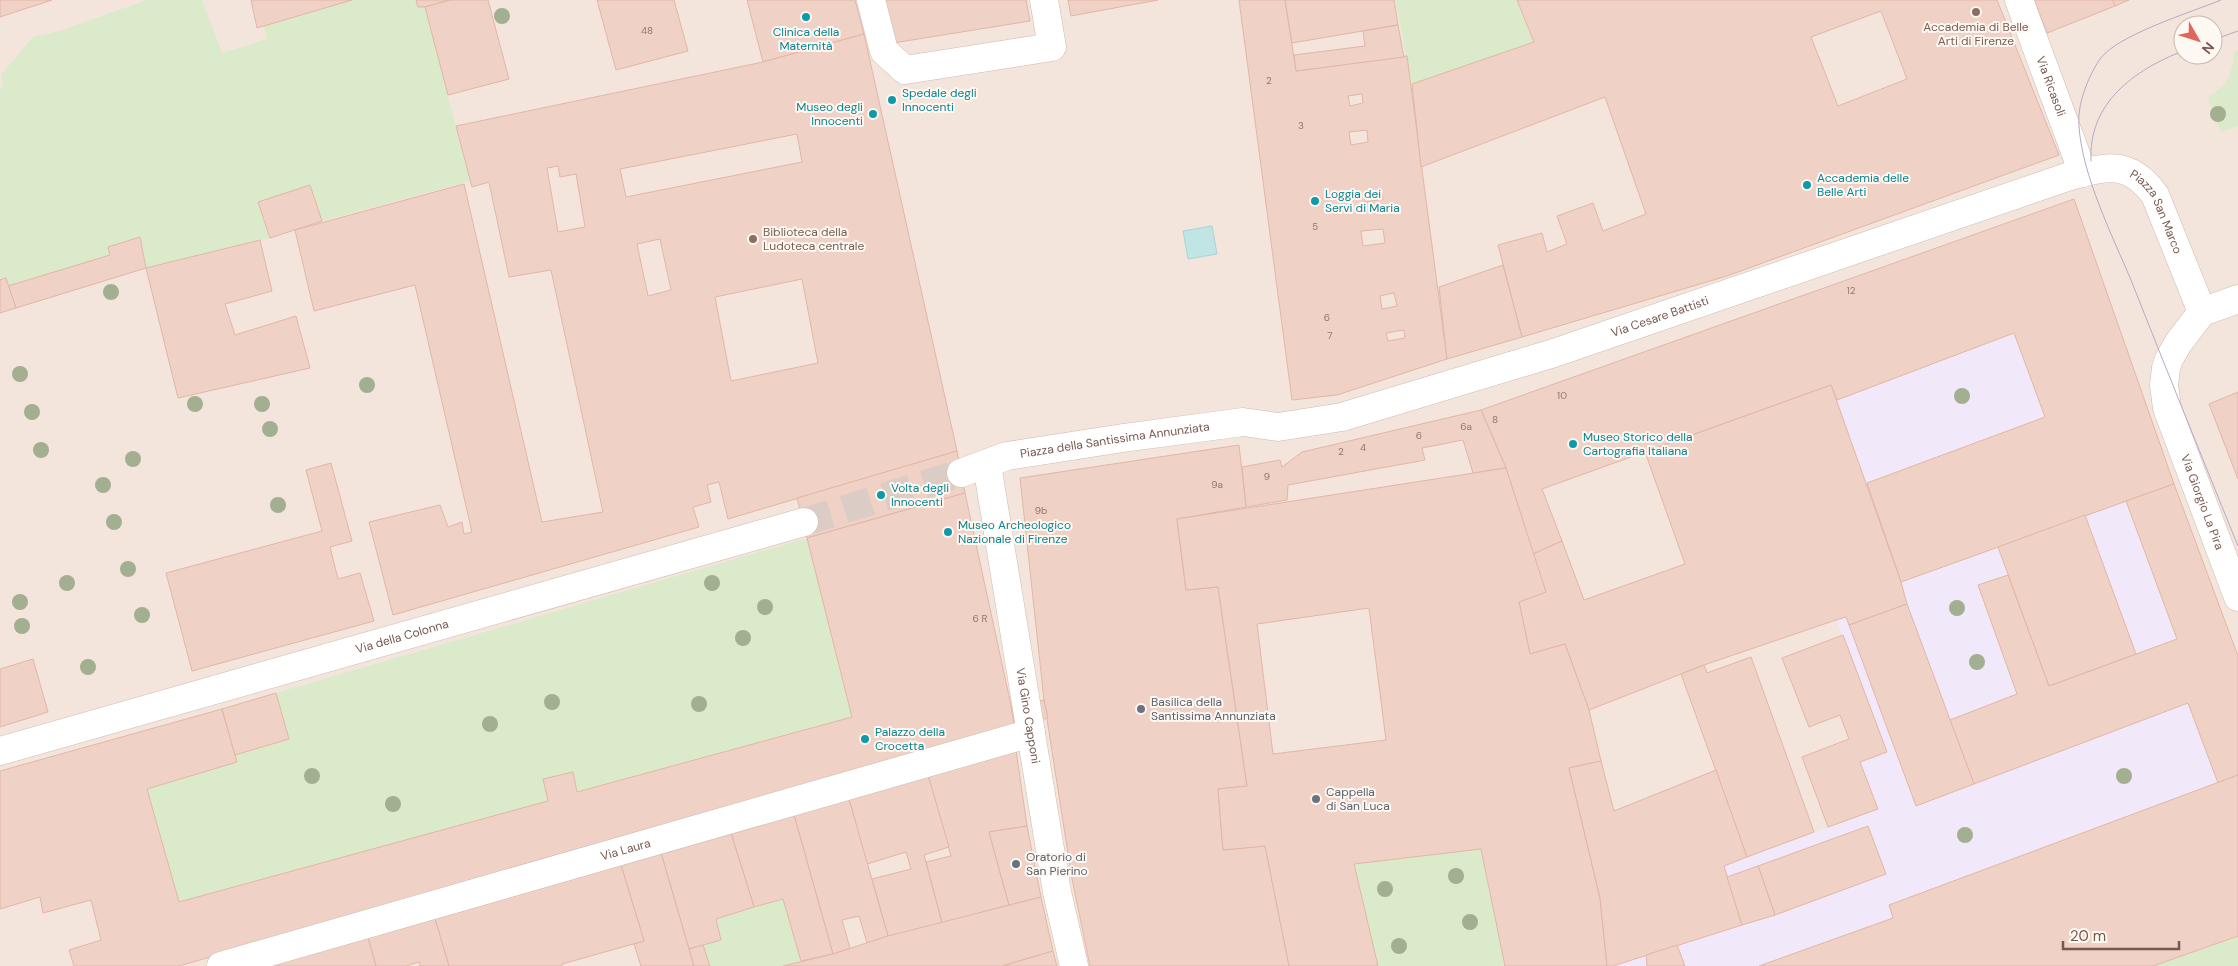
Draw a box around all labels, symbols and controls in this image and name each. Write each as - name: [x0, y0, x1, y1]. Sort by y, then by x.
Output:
- marker: Accademia di Belle Arti di Firenze: [1970, 6, 1982, 18]
- marker: Clinica della Maternità: [800, 11, 812, 23]
- north arrow: [2173, 15, 2223, 65]
- place label: Accademia di Belle Arti di Firenze: [1923, 19, 2029, 49]
- house number: 48: [641, 24, 653, 37]
- place label: Clinica della Maternità: [773, 24, 839, 54]
- text: N: [2198, 39, 2218, 58]
- street label: Via Ricasoli: [2033, 54, 2069, 119]
- house number: 2: [1266, 74, 1272, 87]
- place label: Spedale degli Innocenti: [902, 85, 977, 115]
- marker: Spedale degli Innocenti: [886, 94, 898, 106]
- place label: Museo degli Innocenti: [796, 99, 863, 129]
- marker: Museo degli Innocenti: [867, 108, 879, 120]
- house number: 3: [1298, 119, 1304, 132]
- street label: Piazza San Marco: [2127, 166, 2186, 256]
- place label: Accademia delle Belle Arti: [1817, 170, 1909, 200]
- marker: Accademia delle Belle Arti: [1801, 179, 1813, 191]
- place label: Loggia dei Servi di Maria: [1325, 186, 1400, 216]
- marker: Loggia dei Servi di Maria: [1309, 195, 1321, 207]
- house number: 5: [1312, 220, 1318, 233]
- place label: Biblioteca della Ludoteca centrale: [763, 224, 864, 254]
- marker: Biblioteca della Ludoteca centrale: [747, 233, 759, 245]
- house number: 12: [1847, 284, 1856, 297]
- street label: Via Cesare Battisti: [1609, 292, 1711, 341]
- house number: 6: [1324, 311, 1330, 324]
- house number: 7: [1327, 329, 1333, 342]
- house number: 10: [1557, 389, 1567, 402]
- house number: 8: [1492, 413, 1498, 426]
- street label: Piazza della Santissima Annunziata: [1019, 419, 1211, 462]
- house number: 6a: [1460, 420, 1472, 433]
- house number: 6: [1416, 429, 1422, 442]
- place label: Museo Storico della Cartografia Italiana: [1583, 429, 1692, 459]
- marker: Museo Storico della Cartografia Italiana: [1567, 438, 1579, 450]
- house number: 4: [1360, 441, 1366, 454]
- house number: 2: [1338, 445, 1344, 458]
- street label: Via Giorgio La Pira: [2177, 452, 2228, 552]
- house number: 9: [1264, 470, 1270, 483]
- house number: 9a: [1211, 478, 1223, 491]
- place label: Volta degli Innocenti: [891, 480, 949, 510]
- marker: Volta degli Innocenti: [875, 489, 887, 501]
- house number: 9b: [1035, 504, 1047, 517]
- place label: Museo Archeologico Nazionale di Firenze: [958, 517, 1071, 547]
- marker: Museo Archeologico Nazionale di Firenze: [942, 526, 954, 538]
- house number: 6 R: [973, 612, 987, 625]
- street label: Via della Colonna: [354, 616, 450, 657]
- street label: Via Gino Capponi: [1012, 667, 1044, 765]
- place label: Basilica della Santissima Annunziata: [1151, 694, 1276, 724]
- marker: Basilica della Santissima Annunziata: [1135, 703, 1147, 715]
- place label: Palazzo della Crocetta: [875, 724, 945, 754]
- marker: Palazzo della Crocetta: [859, 733, 871, 745]
- place label: Cappella di San Luca: [1326, 784, 1390, 814]
- marker: Cappella di San Luca: [1310, 793, 1322, 805]
- street label: Via Laura: [599, 835, 652, 864]
- place label: Oratorio di San Pierino: [1026, 849, 1088, 879]
- marker: Oratorio di San Pierino: [1010, 858, 1022, 870]
- scale bar: [2063, 918, 2179, 950]
- text: 20 m: [2070, 926, 2106, 946]

